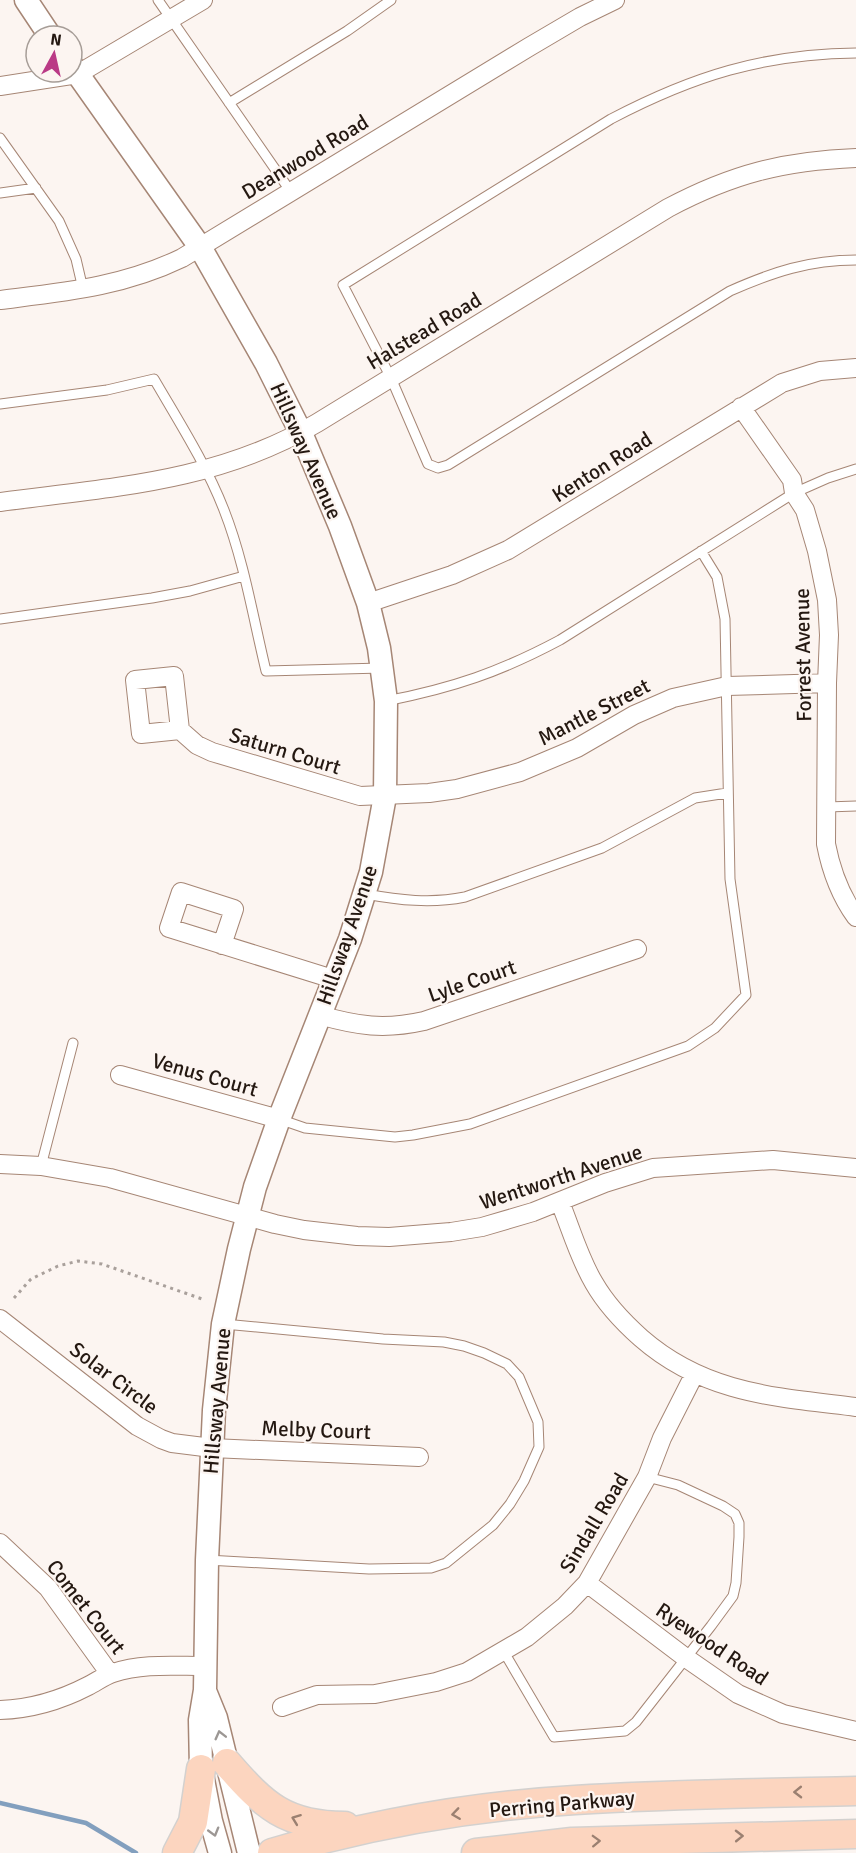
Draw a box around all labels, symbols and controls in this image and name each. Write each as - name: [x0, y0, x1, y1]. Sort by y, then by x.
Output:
- north arrow: [24, 24, 84, 84]
- text: N: [49, 29, 63, 51]
- street label: Deanwood Road: [237, 109, 373, 205]
- street label: Halstead Road: [362, 287, 486, 375]
- street label: Hillsway Avenue: [264, 379, 348, 523]
- street label: Kenton Road: [547, 426, 657, 508]
- street label: Forrest Avenue: [789, 588, 817, 722]
- street label: Mantle Street: [534, 673, 654, 751]
- street label: Saturn Court: [226, 722, 344, 780]
- street label: Hillsway Avenue: [311, 861, 383, 1009]
- street label: Lyle Court: [425, 954, 519, 1008]
- street label: Venus Court: [149, 1048, 261, 1102]
- street label: Wentworth Avenue: [476, 1138, 646, 1216]
- street label: Hillsway Avenue: [198, 1327, 236, 1475]
- street label: Solar Circle: [65, 1336, 163, 1420]
- street label: Melby Court: [261, 1415, 371, 1445]
- street label: Sindall Road: [554, 1468, 634, 1578]
- street label: Comet Court: [41, 1554, 131, 1660]
- street label: Ryewood Road: [651, 1597, 773, 1691]
- one-way arrow: [214, 1730, 227, 1740]
- street label: Perring Parkway: [488, 1785, 636, 1823]
- one-way arrow: [793, 1786, 802, 1799]
- one-way arrow: [452, 1807, 461, 1819]
- one-way arrow: [291, 1813, 301, 1826]
- one-way arrow: [206, 1827, 219, 1837]
- one-way arrow: [734, 1830, 743, 1843]
- one-way arrow: [592, 1835, 601, 1847]

